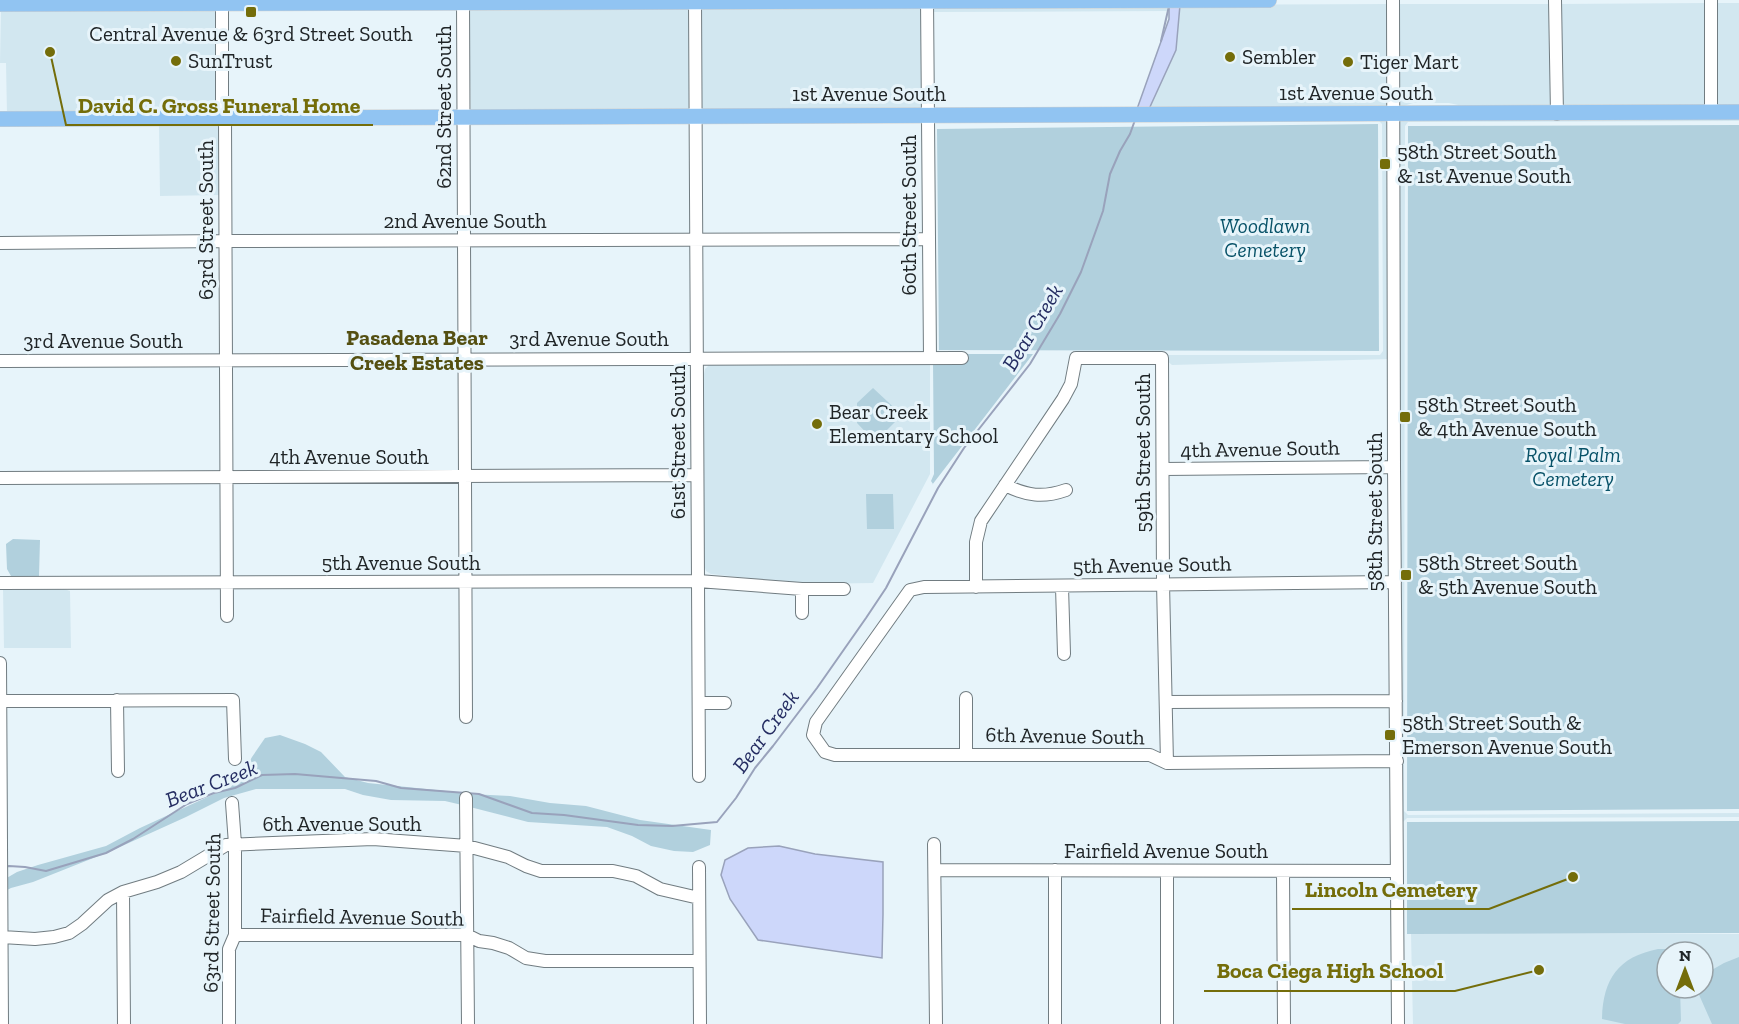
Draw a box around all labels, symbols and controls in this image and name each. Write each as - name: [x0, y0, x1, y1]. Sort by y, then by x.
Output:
- marker: Central Avenue & 63rd Street South: [244, 5, 258, 19]
- place label: Central Avenue & 63rd Street South: [89, 21, 413, 46]
- street label: 62nd Street South: [431, 25, 456, 189]
- place label: Sembler: [1242, 44, 1317, 69]
- place label: SunTrust: [188, 48, 272, 73]
- place label: Tiger Mart: [1360, 49, 1459, 74]
- marker: Sembler: [1223, 50, 1237, 64]
- marker: SunTrust: [169, 54, 183, 68]
- marker: Tiger Mart: [1341, 55, 1355, 69]
- street label: 1st Avenue South: [1279, 80, 1433, 105]
- street label: 1st Avenue South: [792, 81, 946, 106]
- callout: David C. Gross Funeral Home: [66, 85, 373, 125]
- text: David C. Gross Funeral Home: [78, 92, 361, 119]
- street label: 60th Street South: [896, 134, 921, 295]
- place label: 58th Street South & 1st Avenue South: [1397, 139, 1571, 188]
- street label: 63rd Street South: [193, 140, 218, 300]
- marker: 58th Street South & 1st Avenue South: [1378, 157, 1392, 171]
- street label: 2nd Avenue South: [383, 208, 547, 233]
- park label: Woodlawn Cemetery: [1220, 213, 1310, 262]
- water label: Bear Creek: [996, 279, 1069, 375]
- district label: Pasadena Bear Creek Estates: [346, 324, 488, 376]
- street label: 3rd Avenue South: [509, 326, 669, 351]
- street label: 3rd Avenue South: [23, 328, 183, 353]
- street label: 61st Street South: [665, 365, 690, 519]
- street label: 59th Street South: [1130, 373, 1155, 533]
- place label: 58th Street South & 4th Avenue South: [1417, 392, 1597, 441]
- place label: Bear Creek Elementary School: [829, 399, 999, 448]
- marker: 58th Street South & 4th Avenue South: [1398, 410, 1412, 424]
- marker: Bear Creek Elementary School: [810, 417, 824, 431]
- street label: 58th Street South: [1362, 432, 1387, 592]
- street label: 4th Avenue South: [1180, 435, 1340, 462]
- park label: Royal Palm Cemetery: [1525, 442, 1621, 491]
- street label: 4th Avenue South: [269, 444, 429, 469]
- street label: 5th Avenue South: [322, 550, 481, 575]
- place label: 58th Street South & 5th Avenue South: [1418, 550, 1597, 599]
- street label: 5th Avenue South: [1072, 551, 1232, 578]
- marker: 58th Street South & 5th Avenue South: [1399, 568, 1413, 582]
- water label: Bear Creek: [726, 684, 805, 778]
- place label: 58th Street South & Emerson Avenue South: [1402, 710, 1612, 759]
- street label: 6th Avenue South: [985, 722, 1145, 749]
- marker: 58th Street South & Emerson Avenue South: [1383, 728, 1397, 742]
- water label: Bear Creek: [161, 754, 261, 813]
- street label: 6th Avenue South: [262, 811, 422, 836]
- street label: 63rd Street South: [198, 833, 225, 993]
- street label: Fairfield Avenue South: [1064, 838, 1268, 863]
- callout: Lincoln Cemetery: [1292, 869, 1489, 909]
- text: Lincoln Cemetery: [1305, 876, 1478, 903]
- street label: Fairfield Avenue South: [260, 902, 464, 931]
- north arrow: [1655, 940, 1715, 1000]
- text: N: [1679, 946, 1691, 965]
- callout: Boca Ciega High School: [1204, 951, 1455, 991]
- text: Boca Ciega High School: [1216, 957, 1444, 984]

